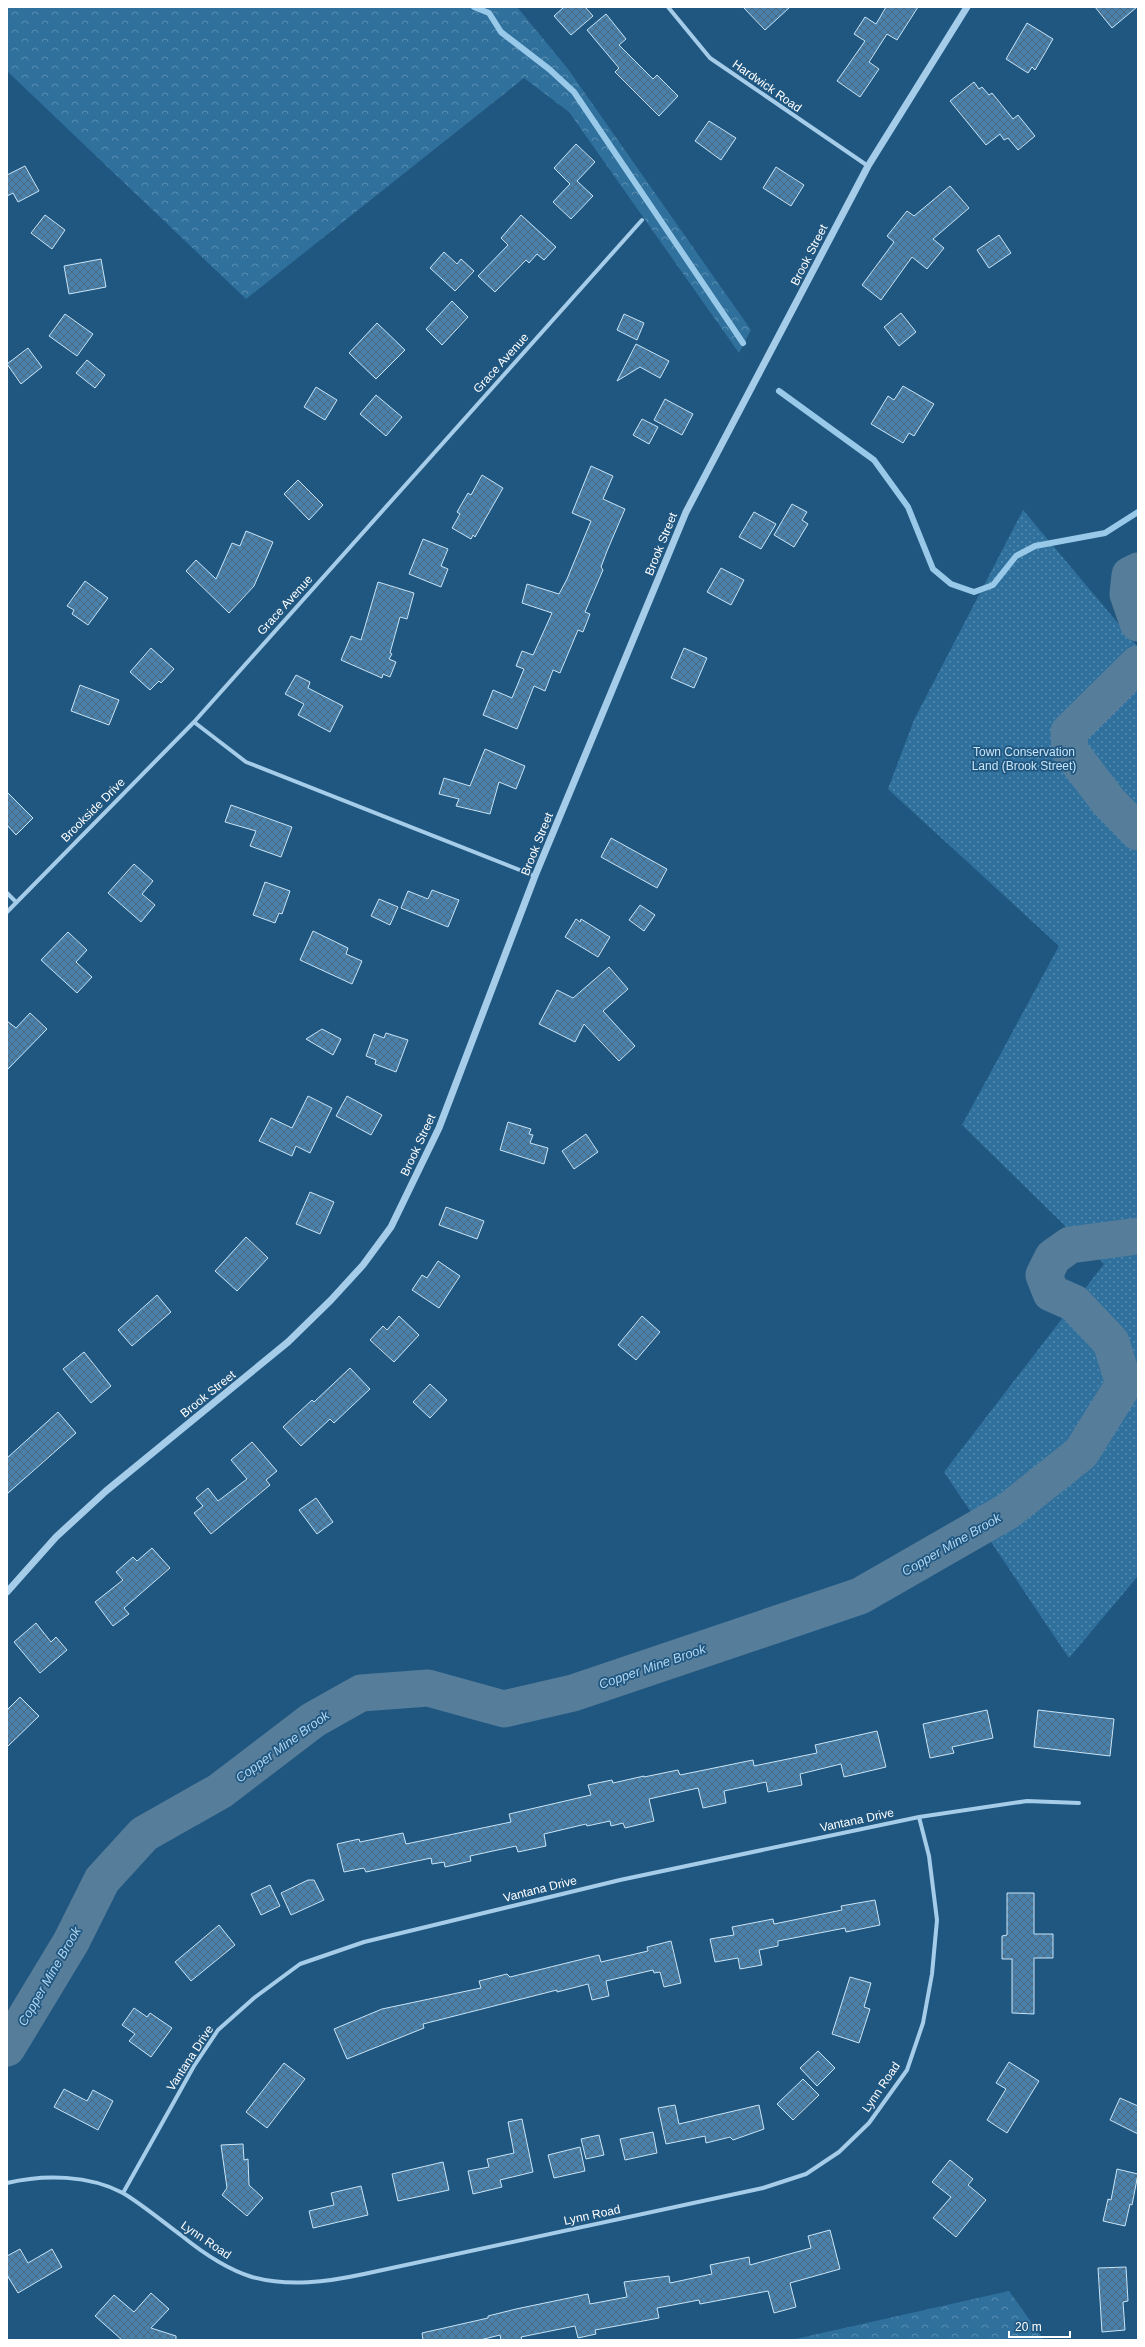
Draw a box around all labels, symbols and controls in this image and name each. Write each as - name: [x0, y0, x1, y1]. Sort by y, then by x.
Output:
- street label: Hardwick Road: [730, 57, 804, 115]
- street label: Brook Street: [788, 222, 831, 288]
- street label: Grace Avenue: [470, 330, 532, 396]
- street label: Brook Street: [642, 510, 680, 578]
- street label: Grace Avenue: [254, 572, 316, 638]
- park label: Town Conservation Land (Brook Street): [972, 745, 1076, 773]
- street label: Brookside Drive: [58, 775, 128, 845]
- street label: Brook Street: [518, 810, 556, 878]
- street label: Brook Street: [398, 1111, 439, 1178]
- street label: Brook Street: [178, 1367, 239, 1420]
- water label: Copper Mine Brook: [899, 1509, 1005, 1579]
- water label: Copper Mine Brook: [597, 1641, 709, 1692]
- water label: Copper Mine Brook: [233, 1707, 333, 1785]
- street label: Vantana Drive: [819, 1805, 896, 1835]
- street label: Vantana Drive: [502, 1873, 578, 1905]
- water label: Copper Mine Brook: [15, 1923, 85, 2028]
- street label: Vantana Drive: [164, 2022, 217, 2093]
- street label: Lynn Road: [859, 2059, 903, 2115]
- street label: Lynn Road: [562, 2202, 622, 2228]
- street label: Lynn Road: [178, 2218, 234, 2262]
- scale bar: [1009, 2313, 1070, 2339]
- text: 20 m: [1015, 2320, 1042, 2334]

